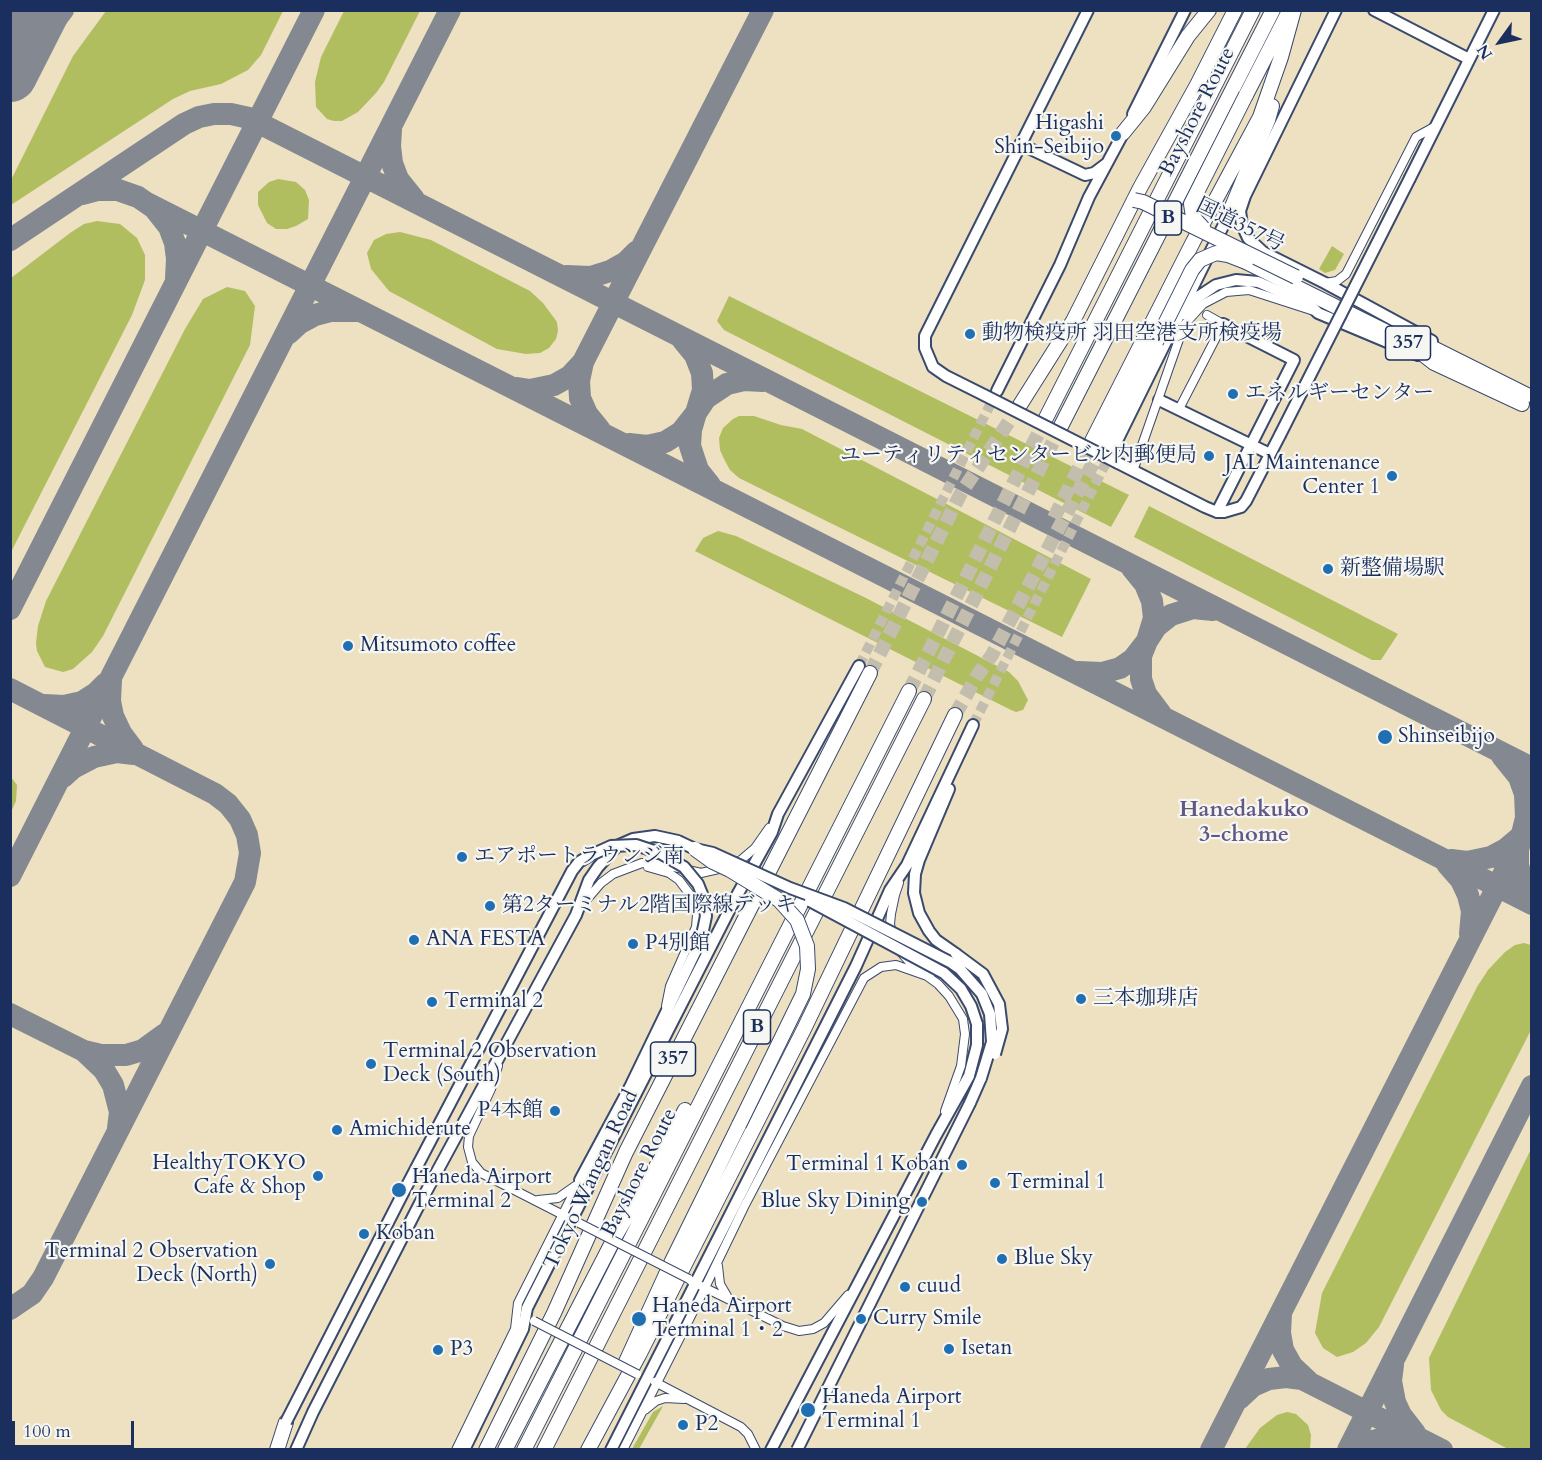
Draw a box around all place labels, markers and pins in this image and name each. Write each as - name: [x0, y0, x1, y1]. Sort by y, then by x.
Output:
- place label: Higashi Shin-Seibijo: [994, 111, 1104, 161]
- marker: Higashi Shin-Seibijo: [1109, 129, 1123, 143]
- place label: 動物検疫所 羽田空港支所検疫場: [982, 321, 1282, 347]
- marker: 動物検疫所 羽田空港支所検疫場: [963, 327, 977, 341]
- place label: エネルギーセンター: [1245, 381, 1434, 407]
- marker: エネルギーセンター: [1226, 387, 1240, 401]
- place label: ユーティリティセンタービル内郵便局: [840, 443, 1197, 469]
- marker: ユーティリティセンタービル内郵便局: [1202, 449, 1216, 463]
- place label: JAL Maintenance Center 1: [1225, 451, 1380, 501]
- marker: JAL Maintenance Center 1: [1385, 469, 1399, 483]
- place label: 新整備場駅: [1340, 556, 1445, 582]
- marker: 新整備場駅: [1321, 562, 1335, 576]
- place label: Mitsumoto coffee: [360, 633, 516, 659]
- marker: Mitsumoto coffee: [341, 639, 355, 653]
- place label: Shinseibijo: [1398, 724, 1495, 750]
- marker: Shinseibijo: [1376, 728, 1394, 746]
- place label: エアポートラウンジ南: [474, 844, 684, 870]
- marker: エアポートラウンジ南: [455, 850, 469, 864]
- place label: 第2ターミナル2階国際線デッキ: [502, 893, 797, 919]
- marker: 第2ターミナル2階国際線デッキ: [483, 899, 497, 913]
- place label: ANA FESTA: [426, 927, 545, 953]
- place label: P4別館: [645, 931, 710, 957]
- marker: ANA FESTA: [407, 933, 421, 947]
- marker: P4別館: [626, 937, 640, 951]
- place label: 三本珈琲店: [1093, 986, 1198, 1012]
- place label: Terminal 2: [444, 989, 543, 1015]
- marker: 三本珈琲店: [1074, 992, 1088, 1006]
- marker: Terminal 2: [425, 995, 439, 1009]
- place label: Terminal 2 Observation Deck (South): [383, 1039, 597, 1089]
- marker: Terminal 2 Observation Deck (South): [364, 1057, 378, 1071]
- place label: P4本館: [478, 1098, 543, 1124]
- marker: P4本館: [548, 1104, 562, 1118]
- place label: Amichiderute: [349, 1117, 471, 1143]
- marker: Amichiderute: [330, 1123, 344, 1137]
- place label: HealthyTOKYO Cafe & Shop: [152, 1151, 306, 1201]
- place label: Terminal 1 Koban: [786, 1152, 950, 1178]
- marker: Terminal 1 Koban: [955, 1158, 969, 1172]
- place label: Haneda Airport Terminal 2: [412, 1165, 551, 1215]
- marker: HealthyTOKYO Cafe & Shop: [311, 1169, 325, 1183]
- place label: Terminal 1: [1007, 1170, 1106, 1196]
- marker: Terminal 1: [988, 1176, 1002, 1190]
- marker: Haneda Airport Terminal 2: [390, 1181, 408, 1199]
- place label: Blue Sky Dining: [761, 1189, 910, 1215]
- marker: Blue Sky Dining: [915, 1195, 929, 1209]
- place label: Koban: [376, 1221, 435, 1247]
- marker: Koban: [357, 1227, 371, 1241]
- place label: Terminal 2 Observation Deck (North): [44, 1239, 258, 1289]
- place label: Blue Sky: [1014, 1246, 1093, 1272]
- marker: Blue Sky: [995, 1252, 1009, 1266]
- marker: Terminal 2 Observation Deck (North): [263, 1257, 277, 1271]
- place label: cuud: [917, 1274, 961, 1300]
- marker: cuud: [898, 1280, 912, 1294]
- place label: Haneda Airport Terminal 1・2: [652, 1294, 791, 1344]
- place label: Curry Smile: [873, 1306, 982, 1332]
- marker: Haneda Airport Terminal 1・2: [630, 1310, 648, 1328]
- marker: Curry Smile: [854, 1312, 868, 1326]
- place label: Isetan: [961, 1336, 1012, 1362]
- place label: P3: [450, 1337, 473, 1363]
- marker: Isetan: [942, 1342, 956, 1356]
- marker: P3: [431, 1343, 445, 1357]
- place label: Haneda Airport Terminal 1: [822, 1385, 961, 1435]
- marker: Haneda Airport Terminal 1: [799, 1401, 817, 1419]
- place label: P2: [695, 1412, 718, 1438]
- marker: P2: [676, 1418, 690, 1432]

